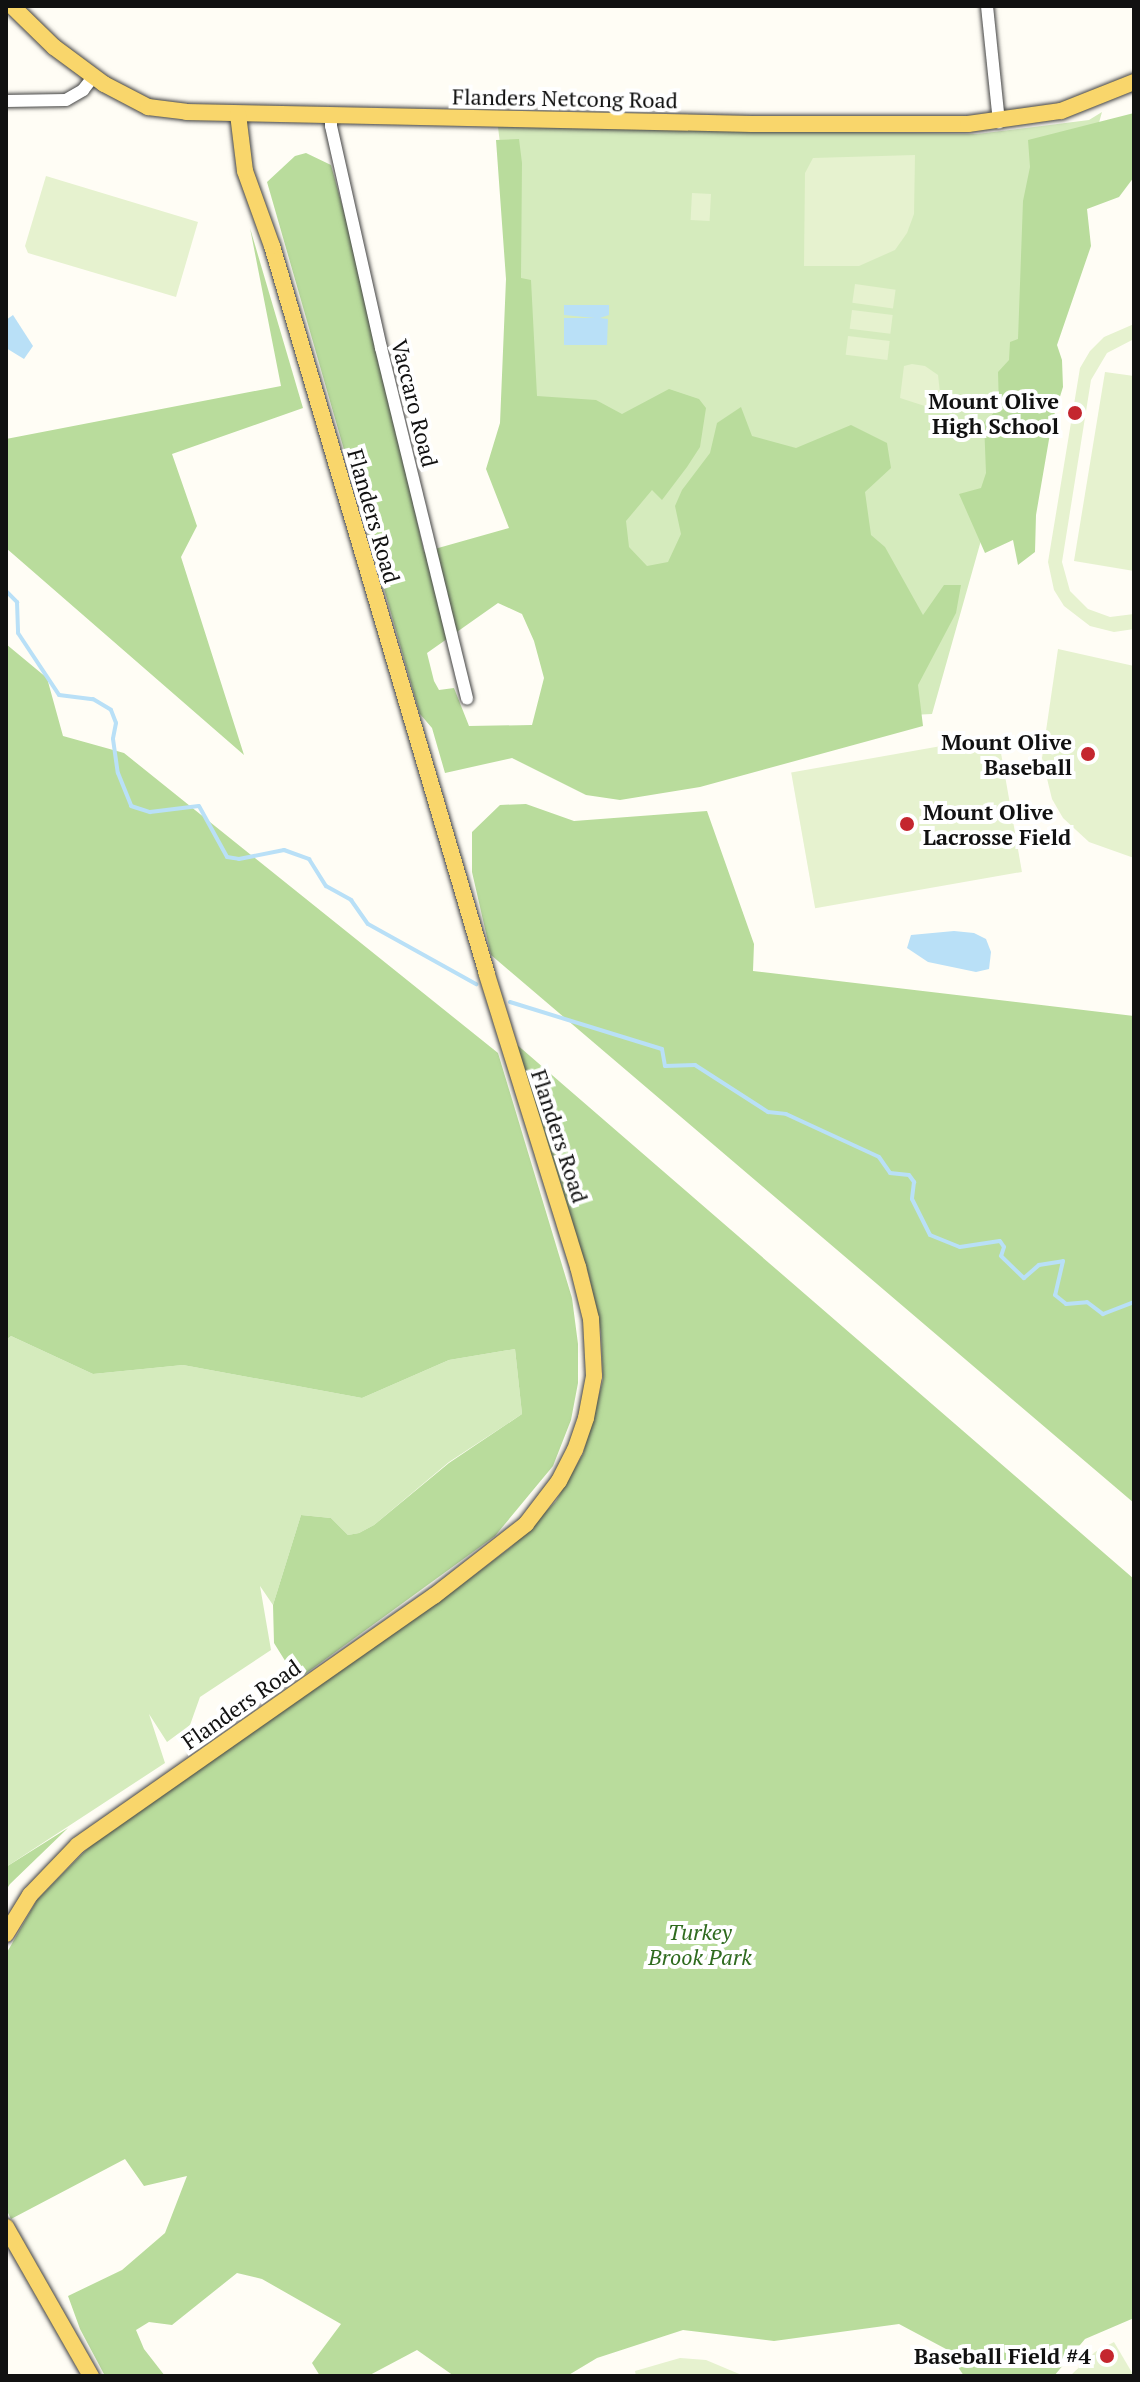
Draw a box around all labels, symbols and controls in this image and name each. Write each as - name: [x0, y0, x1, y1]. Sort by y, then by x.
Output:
- street label: Flanders Netcong Road: [452, 83, 678, 113]
- street label: Vaccaro Road: [386, 336, 444, 470]
- place label: Mount Olive High School: [928, 387, 1059, 438]
- marker: Mount Olive High School: [1066, 404, 1084, 422]
- street label: Flanders Road: [342, 446, 406, 586]
- place label: Mount Olive Baseball: [941, 728, 1072, 780]
- marker: Mount Olive Baseball: [1079, 745, 1097, 763]
- place label: Mount Olive Lacrosse Field: [923, 798, 1071, 850]
- marker: Mount Olive Lacrosse Field: [898, 815, 916, 833]
- street label: Flanders Road: [526, 1066, 594, 1206]
- street label: Flanders Road: [177, 1653, 305, 1755]
- park label: Turkey Brook Park: [648, 1918, 752, 1970]
- place label: Baseball Field #4: [914, 2343, 1091, 2369]
- marker: Baseball Field #4: [1098, 2347, 1116, 2365]

